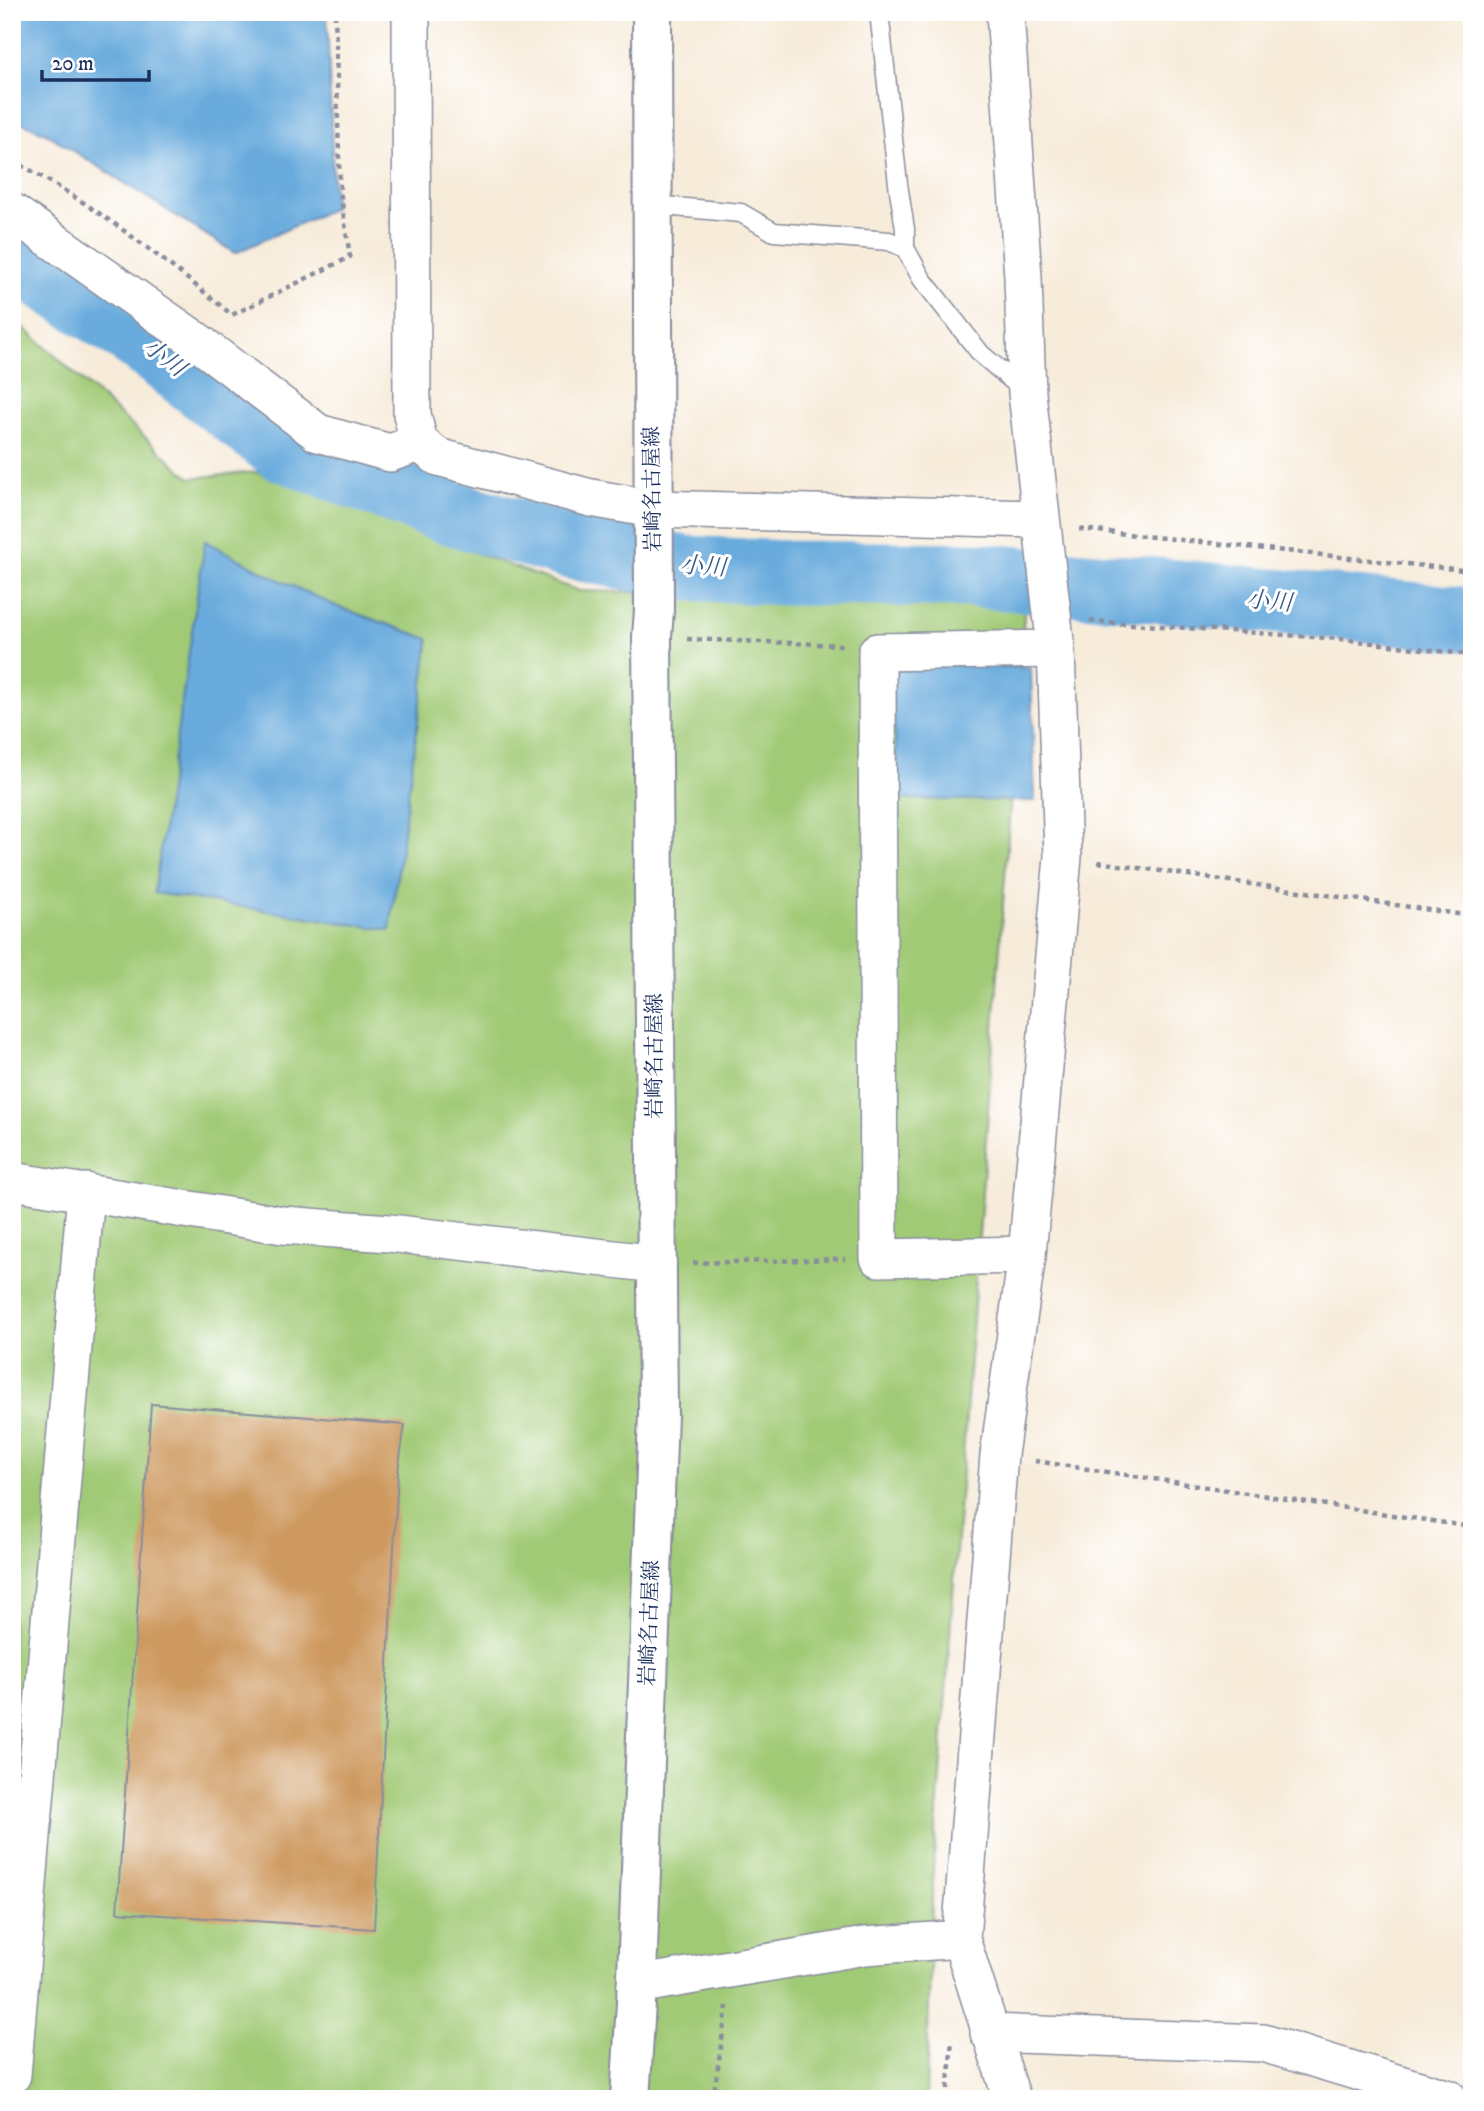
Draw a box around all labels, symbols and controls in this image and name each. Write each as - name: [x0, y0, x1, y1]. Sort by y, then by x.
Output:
- scale bar: [42, 38, 149, 82]
- text: 20 m: [52, 51, 94, 77]
- water label: 小川: [137, 332, 193, 385]
- street label: 岩崎名古屋線: [639, 426, 667, 552]
- water label: 小川: [679, 551, 730, 583]
- water label: 小川: [1245, 586, 1296, 619]
- street label: 岩崎名古屋線: [642, 993, 668, 1119]
- street label: 岩崎名古屋線: [635, 1560, 665, 1686]

